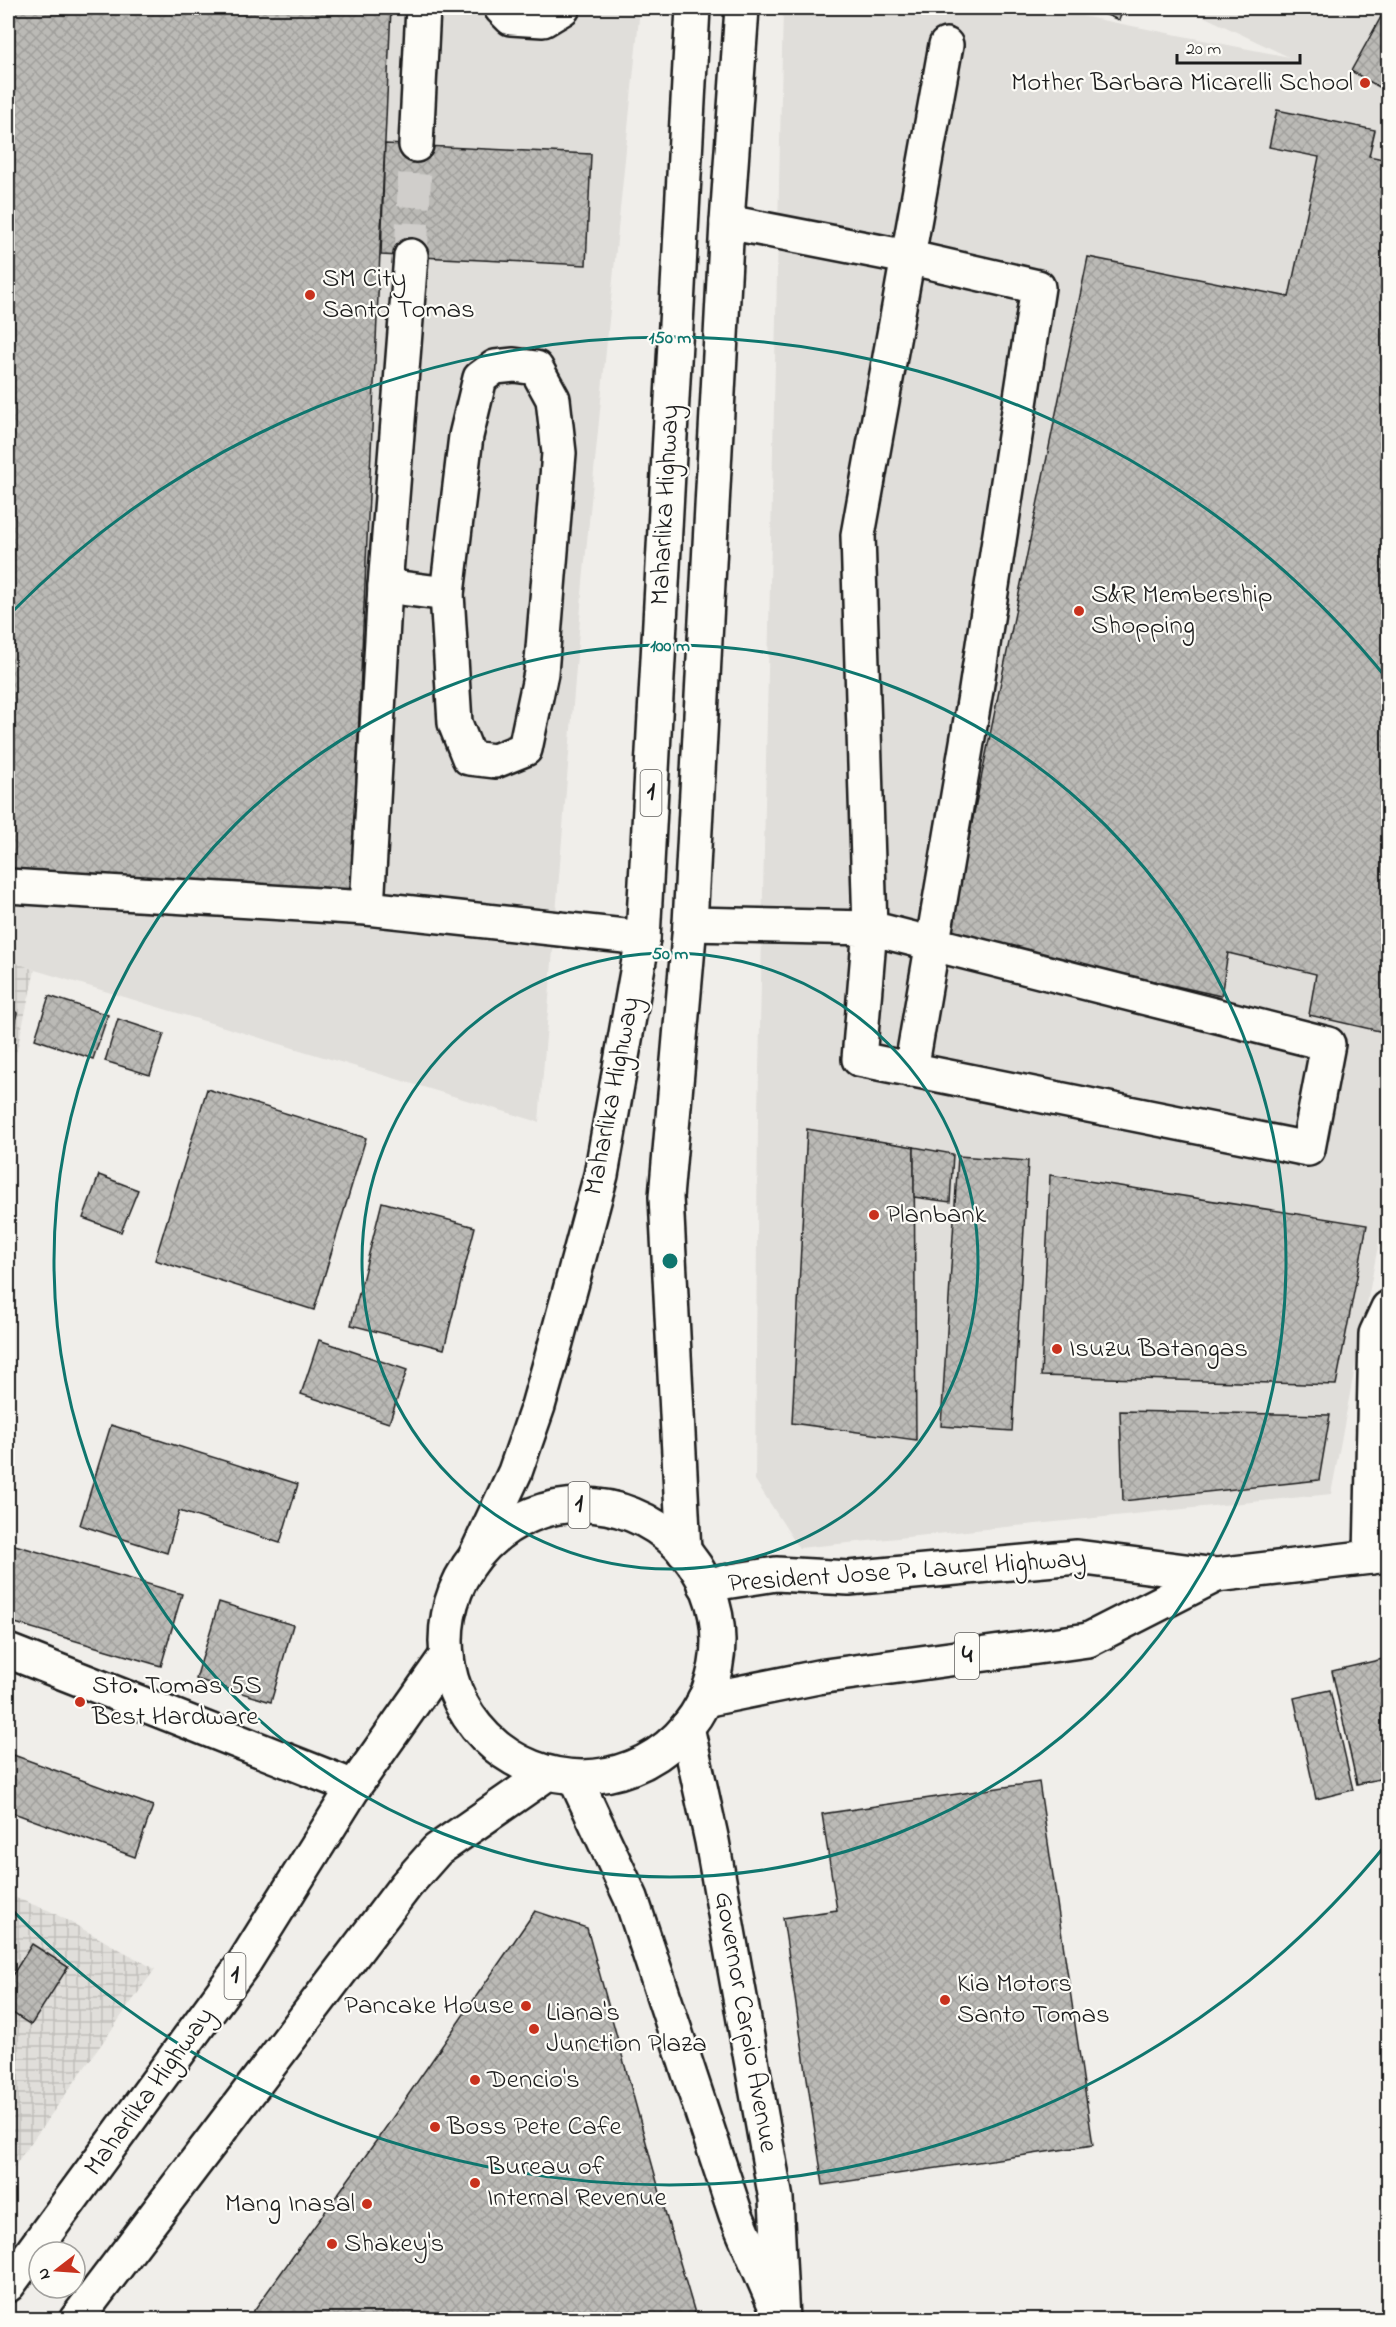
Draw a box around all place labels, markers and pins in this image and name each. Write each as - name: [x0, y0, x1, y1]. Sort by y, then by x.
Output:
- place label: Mother Barbara Micarelli School: [1011, 64, 1353, 103]
- marker: Mother Barbara Micarelli School: [1358, 76, 1372, 90]
- place label: SM City Santo Tomas: [322, 260, 475, 330]
- marker: SM City Santo Tomas: [303, 288, 317, 302]
- place label: S&R Membership Shopping: [1091, 576, 1273, 646]
- marker: S&R Membership Shopping: [1072, 604, 1086, 618]
- place label: Planbank: [886, 1196, 987, 1235]
- marker: Planbank: [867, 1208, 881, 1222]
- centre of rings: [660, 1251, 680, 1271]
- place label: Isuzu Batangas: [1069, 1330, 1248, 1369]
- marker: Isuzu Batangas: [1050, 1342, 1064, 1356]
- place label: Sto. Tomas 5S Best Hardware: [91, 1667, 262, 1737]
- marker: Sto. Tomas 5S Best Hardware: [73, 1695, 87, 1709]
- place label: Kia Motors Santo Tomas: [957, 1965, 1110, 2035]
- place label: Pancake House: [344, 1987, 515, 2026]
- marker: Kia Motors Santo Tomas: [938, 1993, 952, 2007]
- place label: Liana's Junction Plaza: [546, 1994, 707, 2064]
- marker: Pancake House: [519, 1999, 533, 2013]
- marker: Liana's Junction Plaza: [527, 2022, 541, 2036]
- place label: Dencio's: [486, 2061, 580, 2100]
- marker: Dencio's: [468, 2073, 482, 2087]
- place label: Boss Pete Cafe: [446, 2108, 622, 2147]
- marker: Boss Pete Cafe: [428, 2120, 442, 2134]
- place label: Bureau of Internal Revenue: [486, 2148, 667, 2218]
- marker: Bureau of Internal Revenue: [468, 2176, 482, 2190]
- place label: Mang Inasal: [225, 2185, 355, 2224]
- marker: Mang Inasal: [360, 2197, 374, 2211]
- place label: Shakey's: [344, 2225, 444, 2264]
- marker: Shakey's: [325, 2237, 339, 2251]

